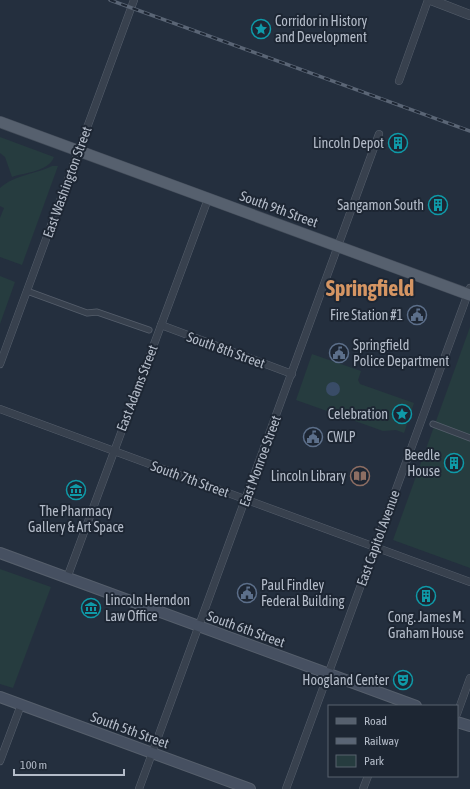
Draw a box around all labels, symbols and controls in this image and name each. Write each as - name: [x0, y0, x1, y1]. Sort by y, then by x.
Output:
- place label: Corridor in History and Development: [275, 13, 367, 45]
- place icon: Corridor in History and Development: [250, 18, 272, 40]
- street label: East Washington Street: [39, 124, 95, 240]
- building icon: Lincoln Depot: [387, 132, 409, 154]
- place label: Lincoln Depot: [313, 135, 384, 151]
- street label: South 9th Street: [238, 187, 320, 231]
- building icon: Sangamon South: [427, 194, 449, 216]
- place label: Sangamon South: [337, 197, 424, 213]
- district label: Springfield: [326, 275, 414, 301]
- public building icon: Fire Station #1: [406, 304, 428, 326]
- place label: Fire Station #1: [330, 307, 403, 323]
- street label: South 8th Street: [185, 328, 267, 372]
- place label: Springfield Police Department: [353, 337, 449, 369]
- public building icon: Springfield Police Department: [328, 342, 350, 364]
- street label: East Adams Street: [113, 343, 161, 433]
- place icon: Celebration: [391, 403, 413, 425]
- place label: Celebration: [328, 406, 388, 422]
- street label: East Monroe Street: [236, 413, 284, 509]
- public building icon: CWLP: [302, 426, 324, 448]
- place label: CWLP: [327, 429, 356, 445]
- place label: Beedle House: [404, 447, 440, 479]
- building icon: Beedle House: [443, 452, 465, 474]
- street label: South 7th Street: [149, 457, 231, 501]
- library icon: Lincoln Library: [349, 465, 371, 487]
- place label: Lincoln Library: [271, 468, 346, 484]
- museum icon: The Pharmacy Gallery & Art Space: [65, 479, 87, 501]
- street label: East Capitol Avenue: [353, 488, 403, 588]
- place label: The Pharmacy Gallery & Art Space: [28, 503, 124, 535]
- place label: Paul Findley Federal Building: [261, 577, 344, 609]
- public building icon: Paul Findley Federal Building: [236, 582, 258, 604]
- building icon: Cong. James M. Graham House: [415, 585, 437, 607]
- place label: Lincoln Herndon Law Office: [105, 592, 190, 624]
- museum icon: Lincoln Herndon Law Office: [80, 597, 102, 619]
- street label: South 6th Street: [205, 607, 287, 651]
- place label: Cong. James M. Graham House: [388, 609, 464, 641]
- theatre icon: Hoogland Center: [392, 669, 414, 691]
- place label: Hoogland Center: [302, 672, 390, 688]
- legend: [328, 705, 458, 777]
- street label: South 5th Street: [89, 708, 171, 752]
- text: Road: [364, 714, 387, 728]
- text: Railway: [364, 734, 399, 748]
- scale bar: [14, 751, 124, 777]
- text: Park: [364, 754, 385, 768]
- text: 100 m: [20, 758, 47, 772]

